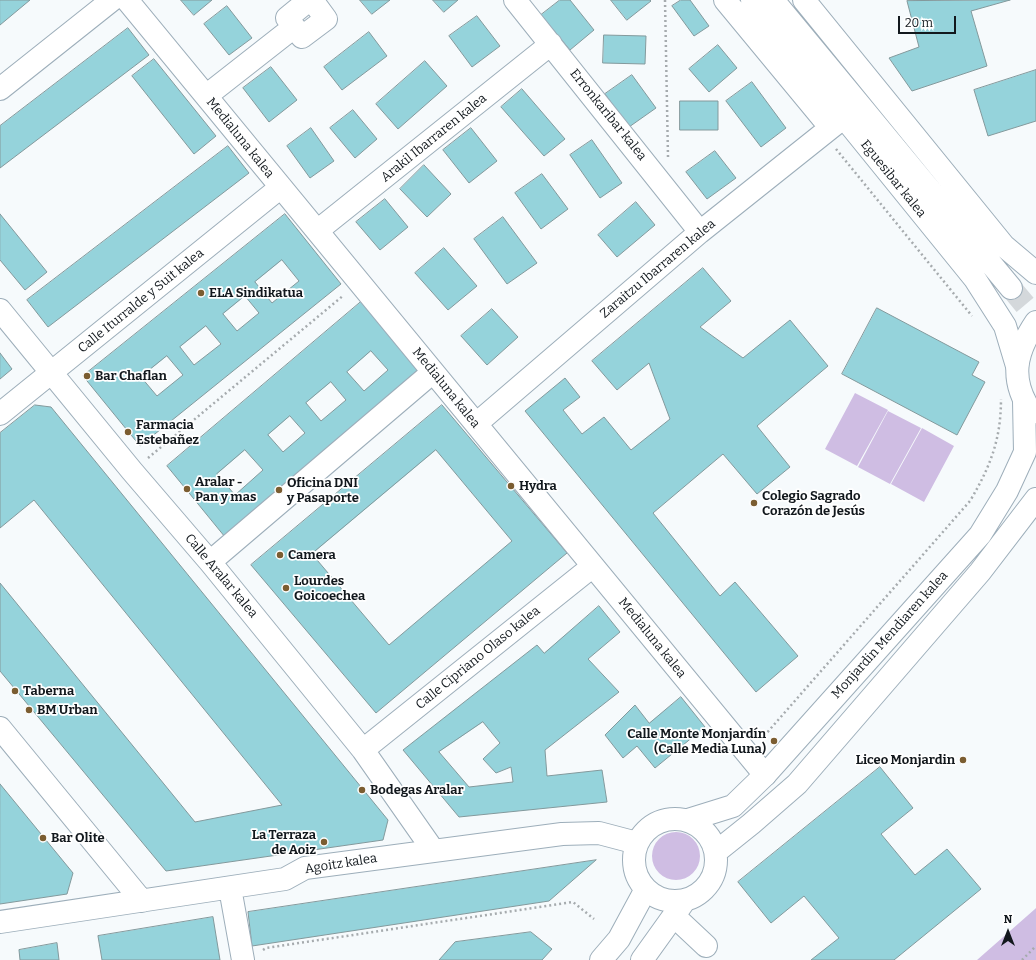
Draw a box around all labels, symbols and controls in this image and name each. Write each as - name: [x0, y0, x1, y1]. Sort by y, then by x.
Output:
- scale bar: [900, 8, 958, 34]
- text: 20 m: [905, 16, 933, 30]
- street label: Erronkaribar kalea: [566, 66, 650, 164]
- street label: Arakil Ibarraren kalea: [378, 91, 490, 185]
- street label: Medialuna kalea: [203, 95, 277, 181]
- street label: Eguesibar kalea: [857, 137, 929, 221]
- street label: Zaraitzu Ibarraren kalea: [597, 216, 719, 322]
- street label: Calle Iturralde y Suit kalea: [75, 245, 207, 357]
- place label: ELA Sindikatua: [209, 285, 303, 301]
- marker: ELA Sindikatua: [196, 288, 206, 298]
- street label: Medialuna kalea: [409, 345, 483, 431]
- place label: Bar Chaflan: [95, 368, 167, 384]
- marker: Bar Chaflan: [82, 371, 92, 381]
- place label: Farmacia Estebañez: [136, 417, 199, 448]
- marker: Farmacia Estebañez: [123, 427, 133, 437]
- place label: Aralar - Pan y mas: [195, 474, 256, 505]
- place label: Oficina DNI y Pasaporte: [287, 475, 359, 506]
- place label: Hydra: [519, 478, 557, 494]
- marker: Hydra: [506, 481, 516, 491]
- marker: Aralar - Pan y mas: [182, 484, 192, 494]
- marker: Oficina DNI y Pasaporte: [274, 485, 284, 495]
- place label: Colegio Sagrado Corazón de Jesús: [762, 488, 865, 519]
- marker: Colegio Sagrado Corazón de Jesús: [749, 498, 759, 508]
- street label: Calle Aralar kalea: [181, 531, 261, 621]
- place label: Camera: [288, 547, 336, 563]
- marker: Camera: [275, 550, 285, 560]
- street label: Monjardin Mendiaren kalea: [829, 568, 951, 702]
- place label: Lourdes Goicoechea: [294, 573, 365, 604]
- marker: Lourdes Goicoechea: [281, 583, 291, 593]
- street label: Medialuna kalea: [615, 595, 689, 681]
- street label: Calle Cipriano Olaso kalea: [413, 603, 543, 713]
- place label: Taberna: [23, 683, 74, 699]
- marker: Taberna: [10, 686, 20, 696]
- place label: BM Urban: [37, 702, 98, 718]
- marker: BM Urban: [24, 705, 34, 715]
- place label: Calle Monte Monjardín (Calle Media Luna): [627, 726, 766, 757]
- marker: Calle Monte Monjardín (Calle Media Luna): [769, 736, 779, 746]
- place label: Liceo Monjardin: [856, 752, 955, 768]
- marker: Liceo Monjardin: [958, 755, 968, 765]
- place label: Bodegas Aralar: [370, 782, 464, 798]
- marker: Bodegas Aralar: [357, 785, 367, 795]
- place label: La Terraza de Aoiz: [252, 827, 316, 858]
- place label: Bar Olite: [51, 830, 105, 846]
- marker: Bar Olite: [38, 833, 48, 843]
- marker: La Terraza de Aoiz: [319, 837, 329, 847]
- street label: Agoitz kalea: [304, 851, 378, 877]
- north arrow: [988, 912, 1028, 952]
- text: N: [1004, 913, 1012, 926]

